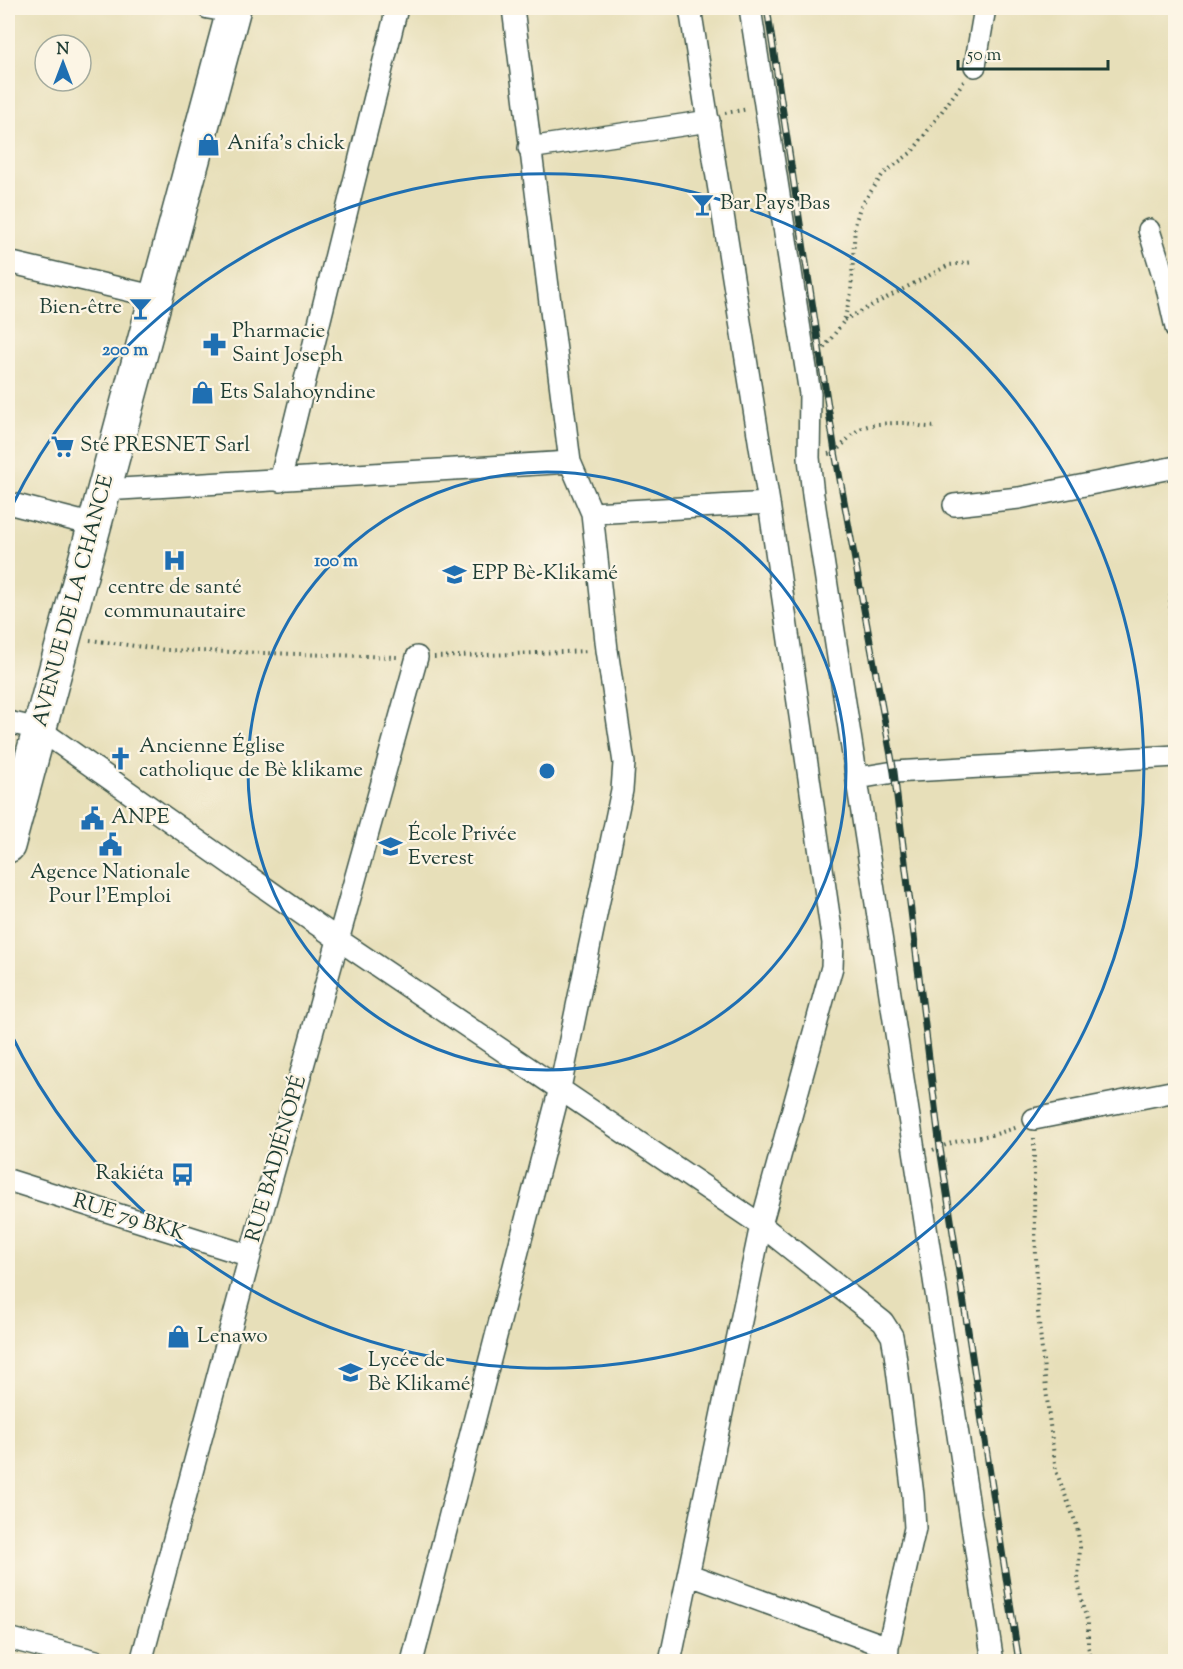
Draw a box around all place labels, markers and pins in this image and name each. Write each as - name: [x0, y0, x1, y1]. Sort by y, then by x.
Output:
- place label: Anifa's chick: [227, 129, 346, 159]
- shop icon: Anifa's chick: [196, 131, 222, 157]
- place label: Bar Pays Bas: [720, 189, 830, 219]
- bar icon: Bar Pays Bas: [689, 191, 715, 217]
- place label: Bien-être: [39, 293, 122, 323]
- bar icon: Bien-être: [127, 295, 153, 321]
- place label: Pharmacie Saint Joseph: [232, 317, 343, 371]
- pharmacy icon: Pharmacie Saint Joseph: [201, 331, 227, 357]
- place label: Ets Salahoyndine: [220, 378, 376, 408]
- shop icon: Ets Salahoyndine: [189, 380, 215, 406]
- place label: Sté PRESNET Sarl: [80, 431, 250, 461]
- supermarket icon: Sté PRESNET Sarl: [49, 433, 75, 459]
- hospital icon: centre de santé communautaire: [162, 547, 188, 573]
- place label: EPP Bè-Klikamé: [472, 559, 618, 589]
- school or university icon: EPP Bè-Klikamé: [441, 561, 467, 587]
- place label: centre de santé communautaire: [104, 573, 246, 627]
- place label: Ancienne Église catholique de Bè klikame: [139, 732, 363, 786]
- church icon: Ancienne Église catholique de Bè klikame: [108, 746, 134, 772]
- centre of rings: [537, 761, 557, 781]
- place label: ANPE: [111, 803, 170, 833]
- public building icon: ANPE: [80, 805, 106, 831]
- place label: École Privée Everest: [408, 820, 517, 874]
- public building icon: Agence Nationale Pour l'Emploi: [97, 832, 123, 858]
- school or university icon: École Privée Everest: [377, 834, 403, 860]
- place label: Agence Nationale Pour l'Emploi: [30, 858, 190, 912]
- place label: Rakiéta: [95, 1159, 164, 1189]
- bus stop icon: Rakiéta: [169, 1161, 195, 1187]
- place label: Lenawo: [197, 1322, 268, 1352]
- shop icon: Lenawo: [166, 1324, 192, 1350]
- place label: Lycée de Bè Klikamé: [368, 1346, 471, 1400]
- school or university icon: Lycée de Bè Klikamé: [337, 1360, 363, 1386]

